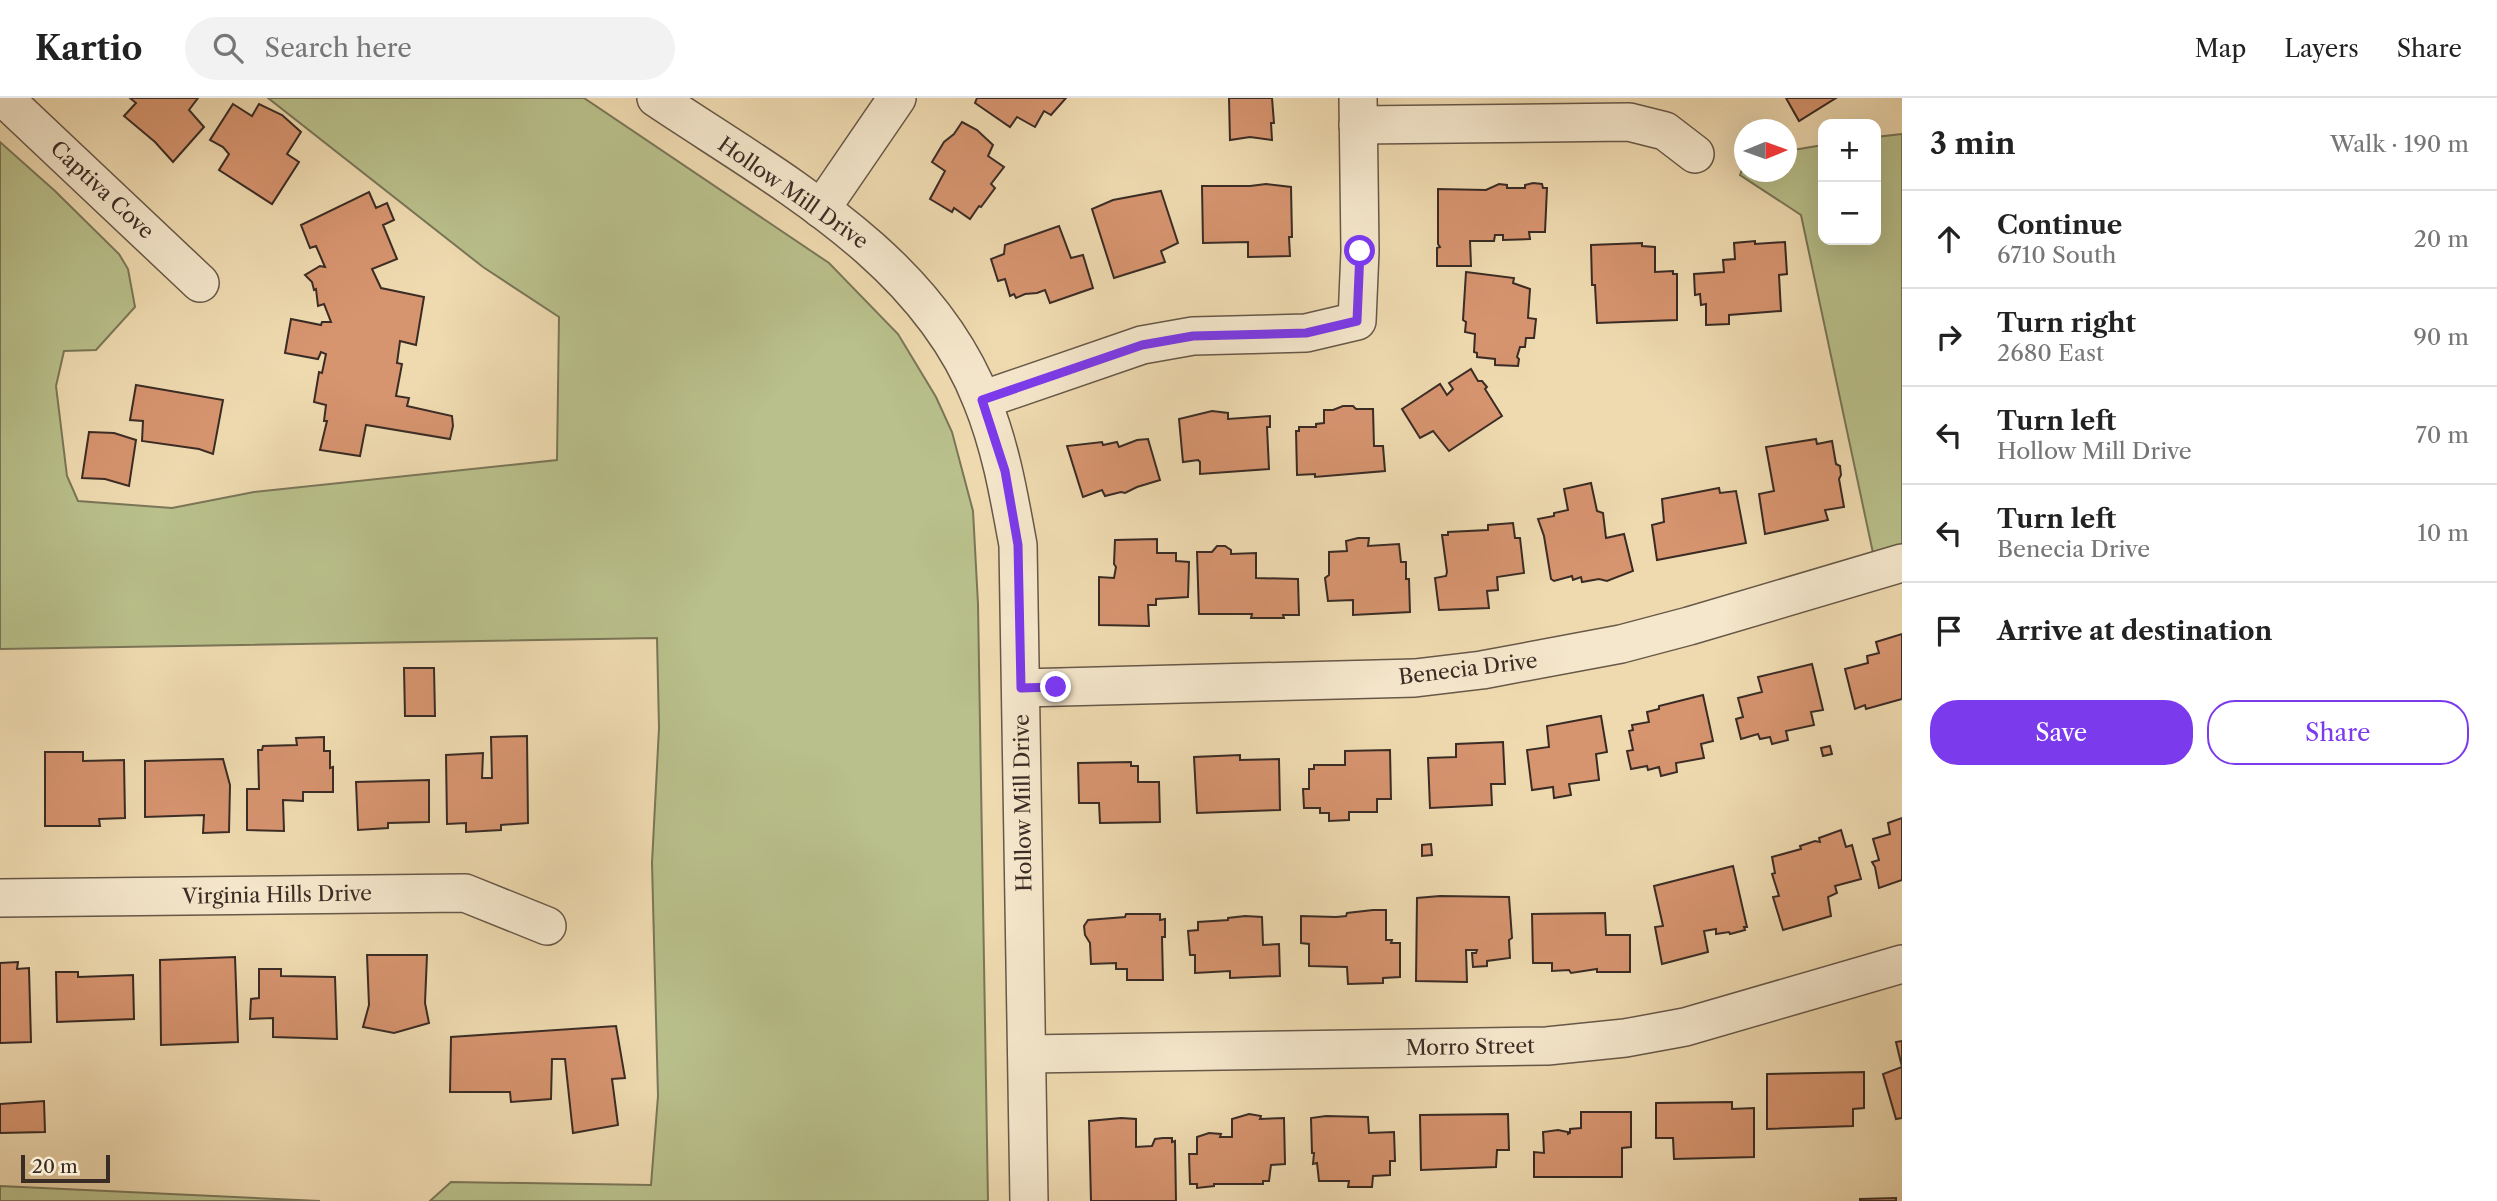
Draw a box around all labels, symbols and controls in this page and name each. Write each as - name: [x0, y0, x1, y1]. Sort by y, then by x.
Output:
- search box: [185, 17, 675, 80]
- text: Kartio: [35, 28, 143, 69]
- icon: search: [209, 29, 247, 67]
- text: Search here: [265, 32, 412, 64]
- text: Map: [2195, 34, 2246, 63]
- text: Layers: [2284, 34, 2359, 63]
- text: Share: [2397, 34, 2462, 63]
- north arrow: [1734, 119, 1797, 182]
- map controls: [1818, 119, 1881, 245]
- button: +: [1818, 119, 1881, 182]
- text: 3 min: [1930, 125, 2016, 162]
- text: Walk · 190 m: [2330, 130, 2469, 158]
- street label: Hollow Mill Drive: [713, 131, 873, 254]
- street label: Captiva Cove: [46, 135, 159, 244]
- button: −: [1818, 182, 1881, 245]
- text: Continue: [1997, 209, 2122, 241]
- icon: ahead: [1930, 220, 1968, 258]
- text: 20 m: [2414, 225, 2469, 253]
- route start: [1344, 235, 1375, 266]
- text: 6710 South: [1997, 241, 2116, 269]
- text: Turn right: [1997, 307, 2136, 339]
- icon: right: [1930, 318, 1968, 356]
- text: 90 m: [2413, 323, 2469, 351]
- text: 2680 East: [1997, 339, 2104, 367]
- text: Turn left: [1997, 405, 2116, 437]
- icon: left: [1930, 416, 1968, 454]
- text: 70 m: [2416, 421, 2469, 449]
- text: Hollow Mill Drive: [1997, 437, 2192, 465]
- text: Turn left: [1997, 503, 2116, 535]
- icon: left: [1930, 514, 1968, 552]
- text: 10 m: [2417, 519, 2469, 547]
- text: Benecia Drive: [1997, 535, 2150, 563]
- icon: arrive: [1930, 612, 1968, 650]
- text: Arrive at destination: [1997, 615, 2272, 647]
- street label: Benecia Drive: [1397, 648, 1539, 689]
- route end: [1040, 671, 1071, 702]
- button: Save: [1930, 700, 2193, 765]
- button: Share: [2207, 700, 2469, 765]
- street label: Hollow Mill Drive: [1008, 714, 1037, 892]
- street label: Virginia Hills Drive: [181, 880, 372, 909]
- street label: Morro Street: [1405, 1033, 1535, 1060]
- scale bar: [21, 1152, 110, 1184]
- text: 20 m: [32, 1155, 78, 1178]

